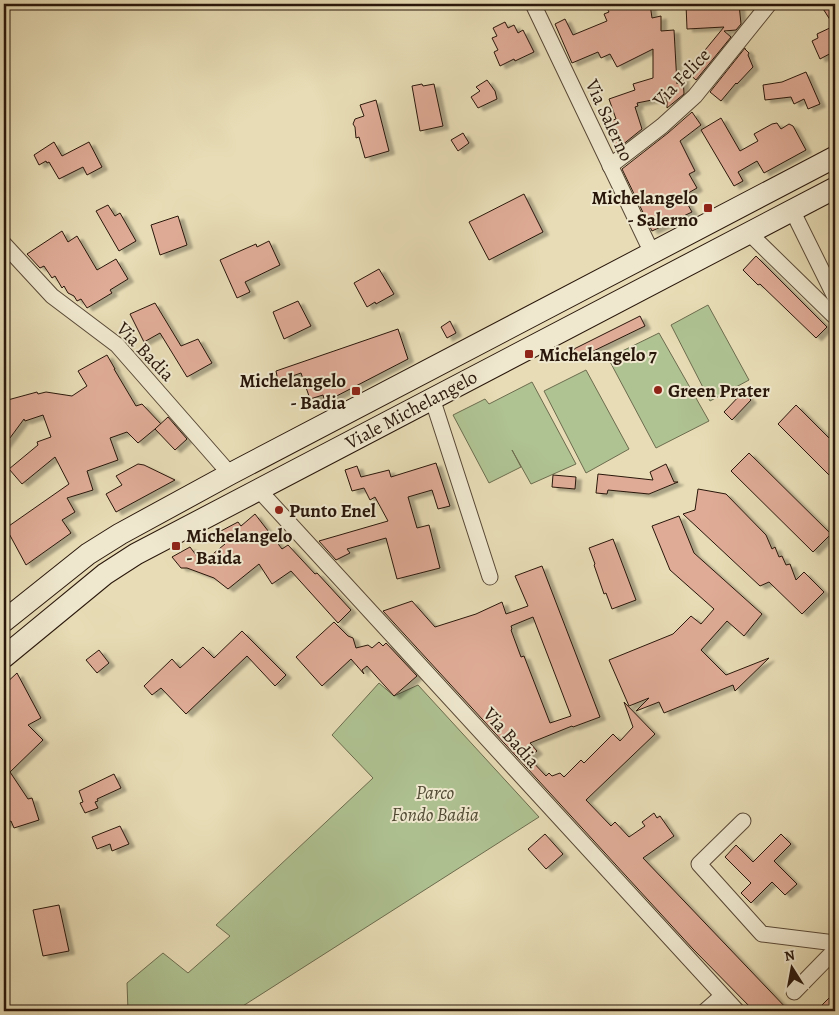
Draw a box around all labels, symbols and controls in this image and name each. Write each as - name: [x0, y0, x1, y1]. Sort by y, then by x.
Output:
- street label: Via Felice: [647, 43, 716, 114]
- street label: Via Salerno: [578, 74, 639, 166]
- place label: Michelangelo - Salerno: [592, 185, 698, 233]
- marker: Michelangelo - Salerno: [702, 202, 714, 214]
- street label: Via Badia: [110, 316, 180, 387]
- place label: Michelangelo 7: [539, 342, 658, 368]
- marker: Michelangelo 7: [523, 348, 535, 360]
- street label: Viale Michelangelo: [340, 364, 482, 456]
- place label: Michelangelo - Badia: [240, 368, 347, 416]
- place label: Green Prater: [668, 378, 770, 404]
- marker: Green Prater: [652, 384, 664, 396]
- marker: Michelangelo - Badia: [350, 385, 362, 397]
- place label: Punto Enel: [289, 498, 376, 524]
- marker: Punto Enel: [273, 504, 285, 516]
- place label: Michelangelo - Baida: [186, 523, 293, 571]
- marker: Michelangelo - Baida: [170, 540, 182, 552]
- street label: Via Badia: [476, 701, 546, 774]
- park label: Parco Fondo Badia: [391, 780, 479, 828]
- north arrow: [766, 942, 816, 992]
- text: N: [783, 945, 796, 966]

